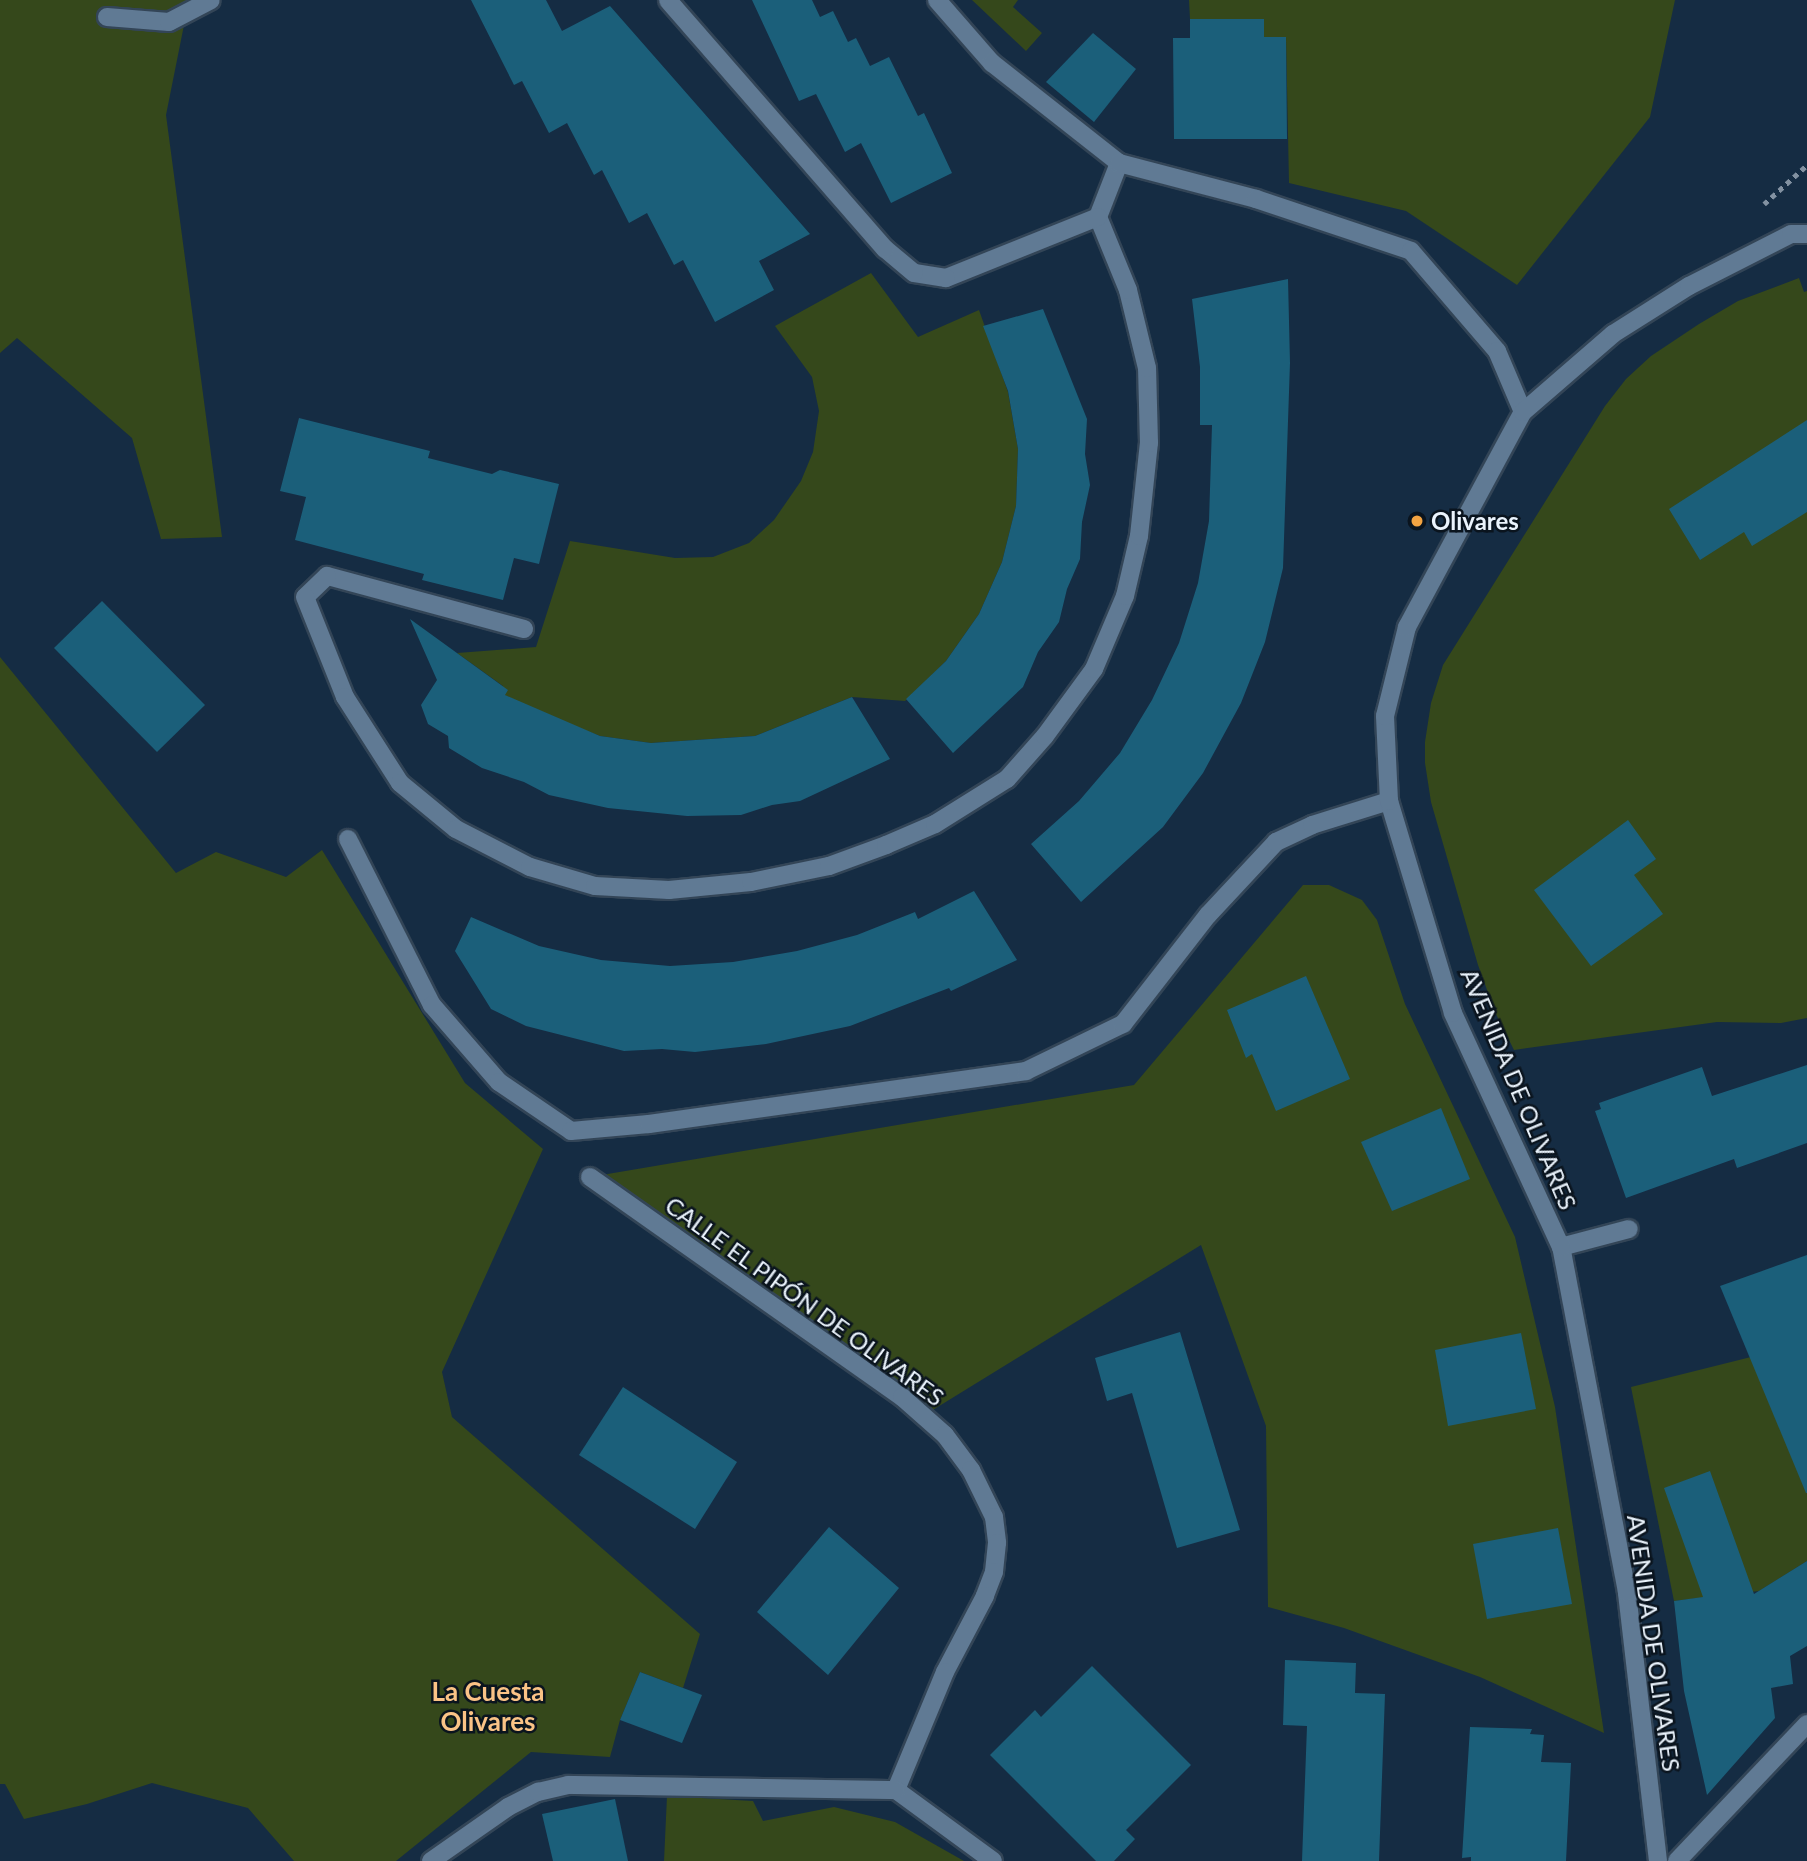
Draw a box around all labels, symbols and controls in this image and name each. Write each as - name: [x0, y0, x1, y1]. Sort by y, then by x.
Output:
- place label: Olivares: [1431, 507, 1519, 535]
- marker: Olivares: [1409, 513, 1425, 529]
- street label: AVENIDA DE OLIVARES: [1455, 964, 1583, 1214]
- street label: CALLE EL PIPÓN DE OLIVARES: [660, 1190, 950, 1412]
- street label: AVENIDA DE OLIVARES: [1622, 1512, 1686, 1774]
- district label: La Cuesta Olivares: [432, 1676, 544, 1738]

